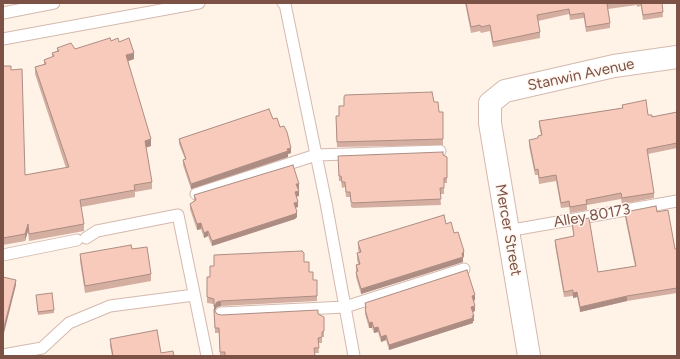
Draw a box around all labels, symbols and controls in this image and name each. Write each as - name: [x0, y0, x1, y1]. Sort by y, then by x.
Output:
- street label: Stanwin Avenue: [526, 55, 636, 95]
- street label: Mercer Street: [491, 183, 525, 277]
- street label: Alley 80173: [552, 200, 632, 232]

